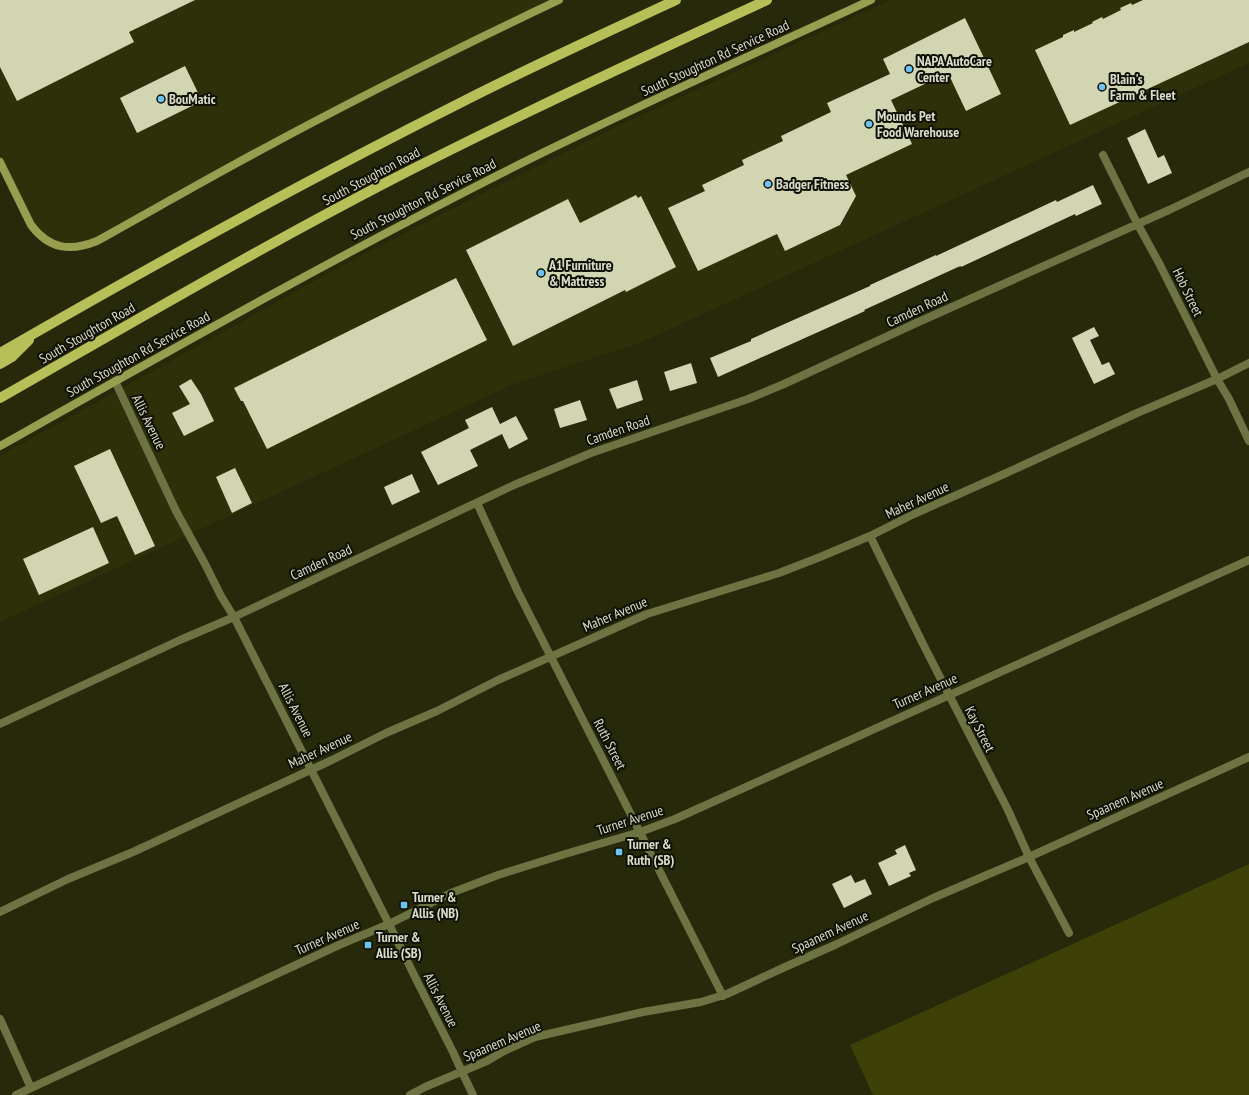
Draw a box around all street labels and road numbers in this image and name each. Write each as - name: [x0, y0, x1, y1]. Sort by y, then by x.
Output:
- street label: South Stoughton Rd Service Road: [638, 16, 792, 100]
- street label: South Stoughton Road: [319, 143, 423, 209]
- street label: South Stoughton Rd Service Road: [347, 154, 499, 244]
- street label: Hob Street: [1169, 265, 1207, 319]
- street label: Camden Road: [883, 287, 951, 331]
- street label: South Stoughton Road: [36, 298, 138, 368]
- street label: South Stoughton Rd Service Road: [63, 307, 213, 401]
- street label: Allis Avenue: [128, 392, 170, 453]
- street label: Camden Road: [584, 411, 652, 449]
- street label: Maher Avenue: [882, 477, 952, 523]
- street label: Camden Road: [287, 540, 355, 584]
- street label: Maher Avenue: [580, 592, 650, 636]
- street label: Turner Avenue: [890, 669, 960, 713]
- street label: Allis Avenue: [275, 680, 317, 741]
- street label: Kay Street: [961, 703, 999, 755]
- street label: Ruth Street: [590, 716, 631, 773]
- street label: Maher Avenue: [285, 727, 355, 773]
- street label: Spaanem Avenue: [1084, 774, 1166, 824]
- street label: Turner Avenue: [595, 801, 666, 839]
- street label: Spaanem Avenue: [789, 906, 871, 958]
- street label: Turner Avenue: [292, 915, 362, 959]
- street label: Allis Avenue: [420, 970, 462, 1031]
- street label: Spaanem Avenue: [461, 1017, 544, 1065]

